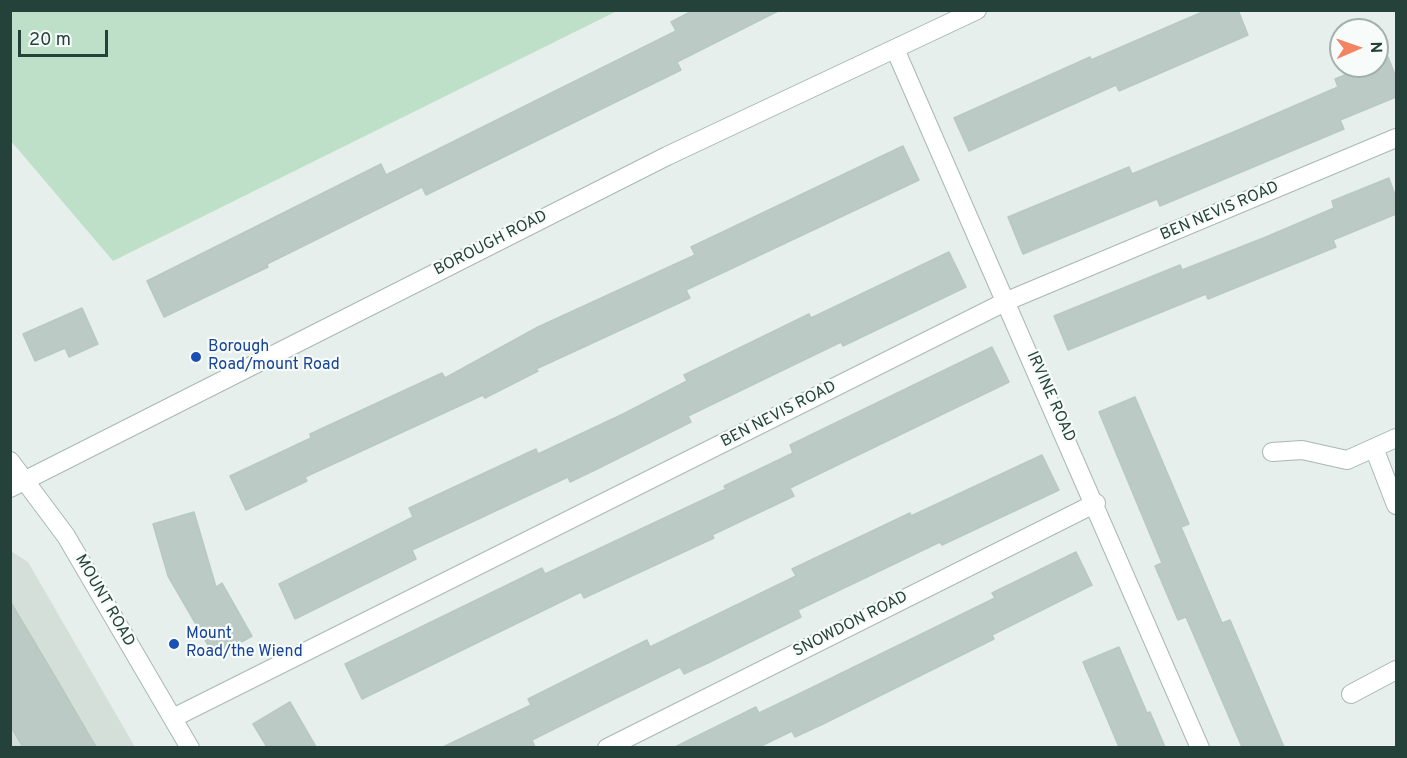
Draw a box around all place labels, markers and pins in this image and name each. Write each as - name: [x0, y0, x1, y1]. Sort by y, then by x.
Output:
- place label: Borough Road/mount Road: [208, 338, 340, 376]
- marker: Borough Road/mount Road: [189, 350, 203, 364]
- place label: Mount Road/the Wiend: [186, 625, 303, 663]
- marker: Mount Road/the Wiend: [167, 637, 181, 651]

